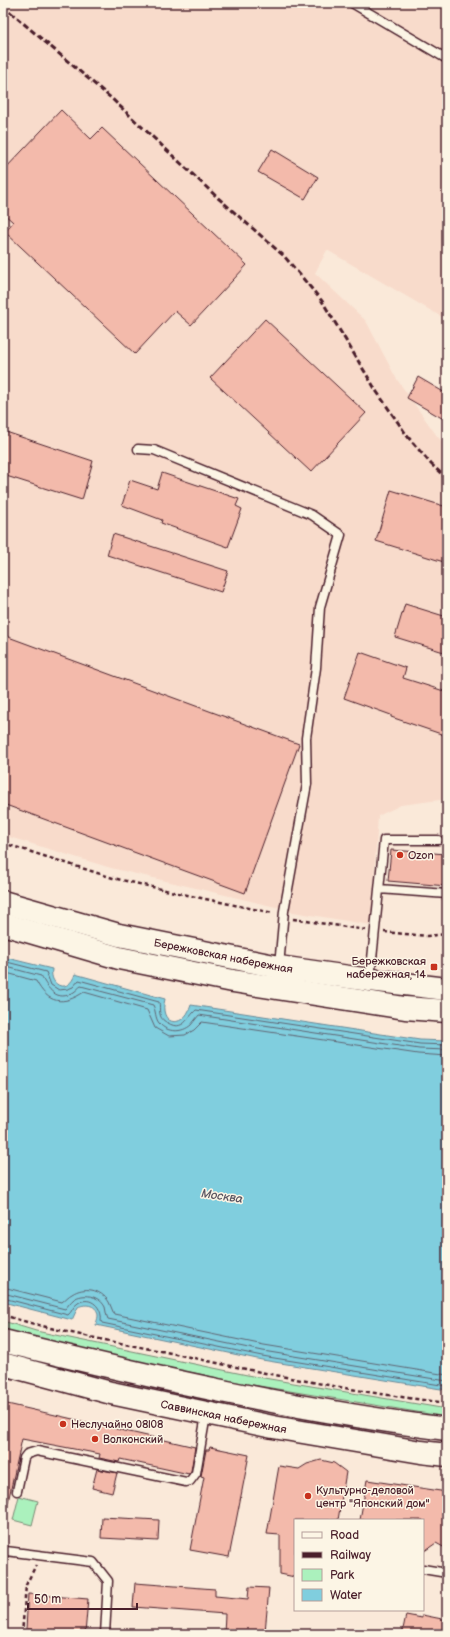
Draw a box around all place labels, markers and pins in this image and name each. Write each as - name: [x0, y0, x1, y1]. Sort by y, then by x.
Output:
- place label: Ozon: [408, 849, 434, 862]
- marker: Ozon: [395, 850, 405, 860]
- place label: Бережковская набережная, 14: [346, 955, 426, 981]
- marker: Бережковская набережная, 14: [429, 962, 439, 972]
- place label: Неслучайно 08|08: [71, 1418, 163, 1431]
- marker: Неслучайно 08|08: [58, 1419, 68, 1429]
- place label: Волконский: [103, 1433, 163, 1446]
- marker: Волконский: [90, 1434, 100, 1444]
- place label: Культурно-деловой центр "Японский дом": [316, 1484, 430, 1510]
- marker: Культурно-деловой центр "Японский дом": [303, 1491, 313, 1501]

